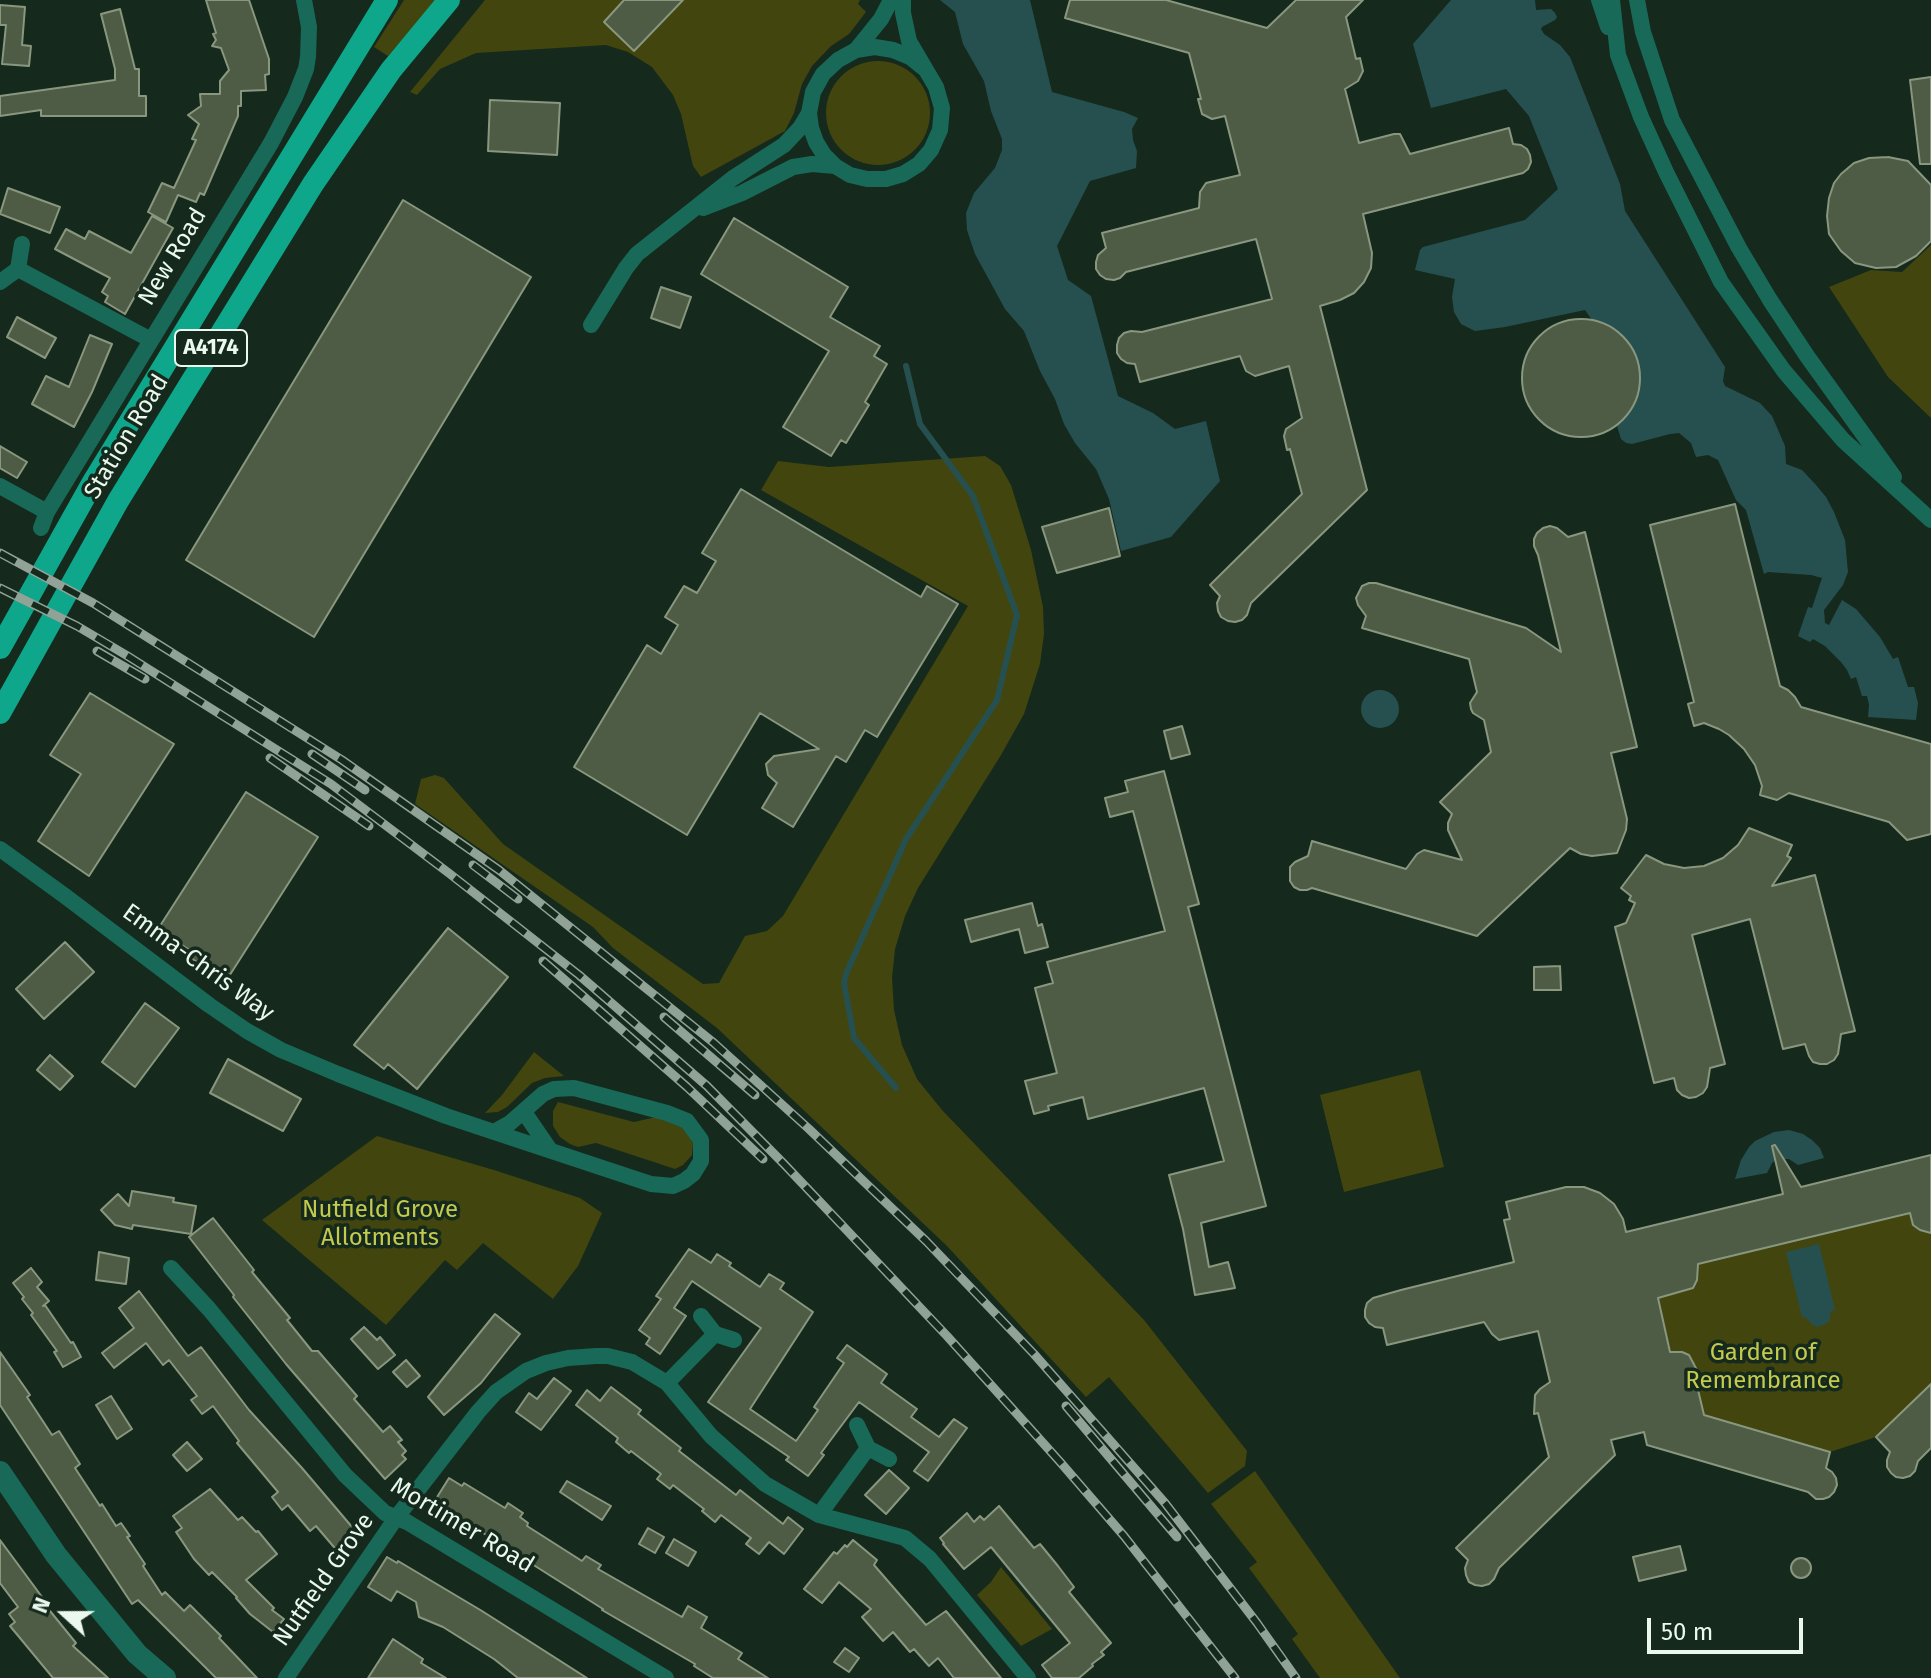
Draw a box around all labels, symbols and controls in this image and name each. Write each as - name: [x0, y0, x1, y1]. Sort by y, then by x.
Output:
- street label: New Road: [133, 203, 213, 311]
- road number: A4174: [175, 330, 247, 366]
- street label: Station Road: [79, 370, 175, 504]
- street label: Emma-Chris Way: [116, 898, 280, 1028]
- park label: Nutfield Grove Allotments: [302, 1196, 458, 1252]
- park label: Garden of Remembrance: [1685, 1339, 1841, 1395]
- street label: Mortimer Road: [385, 1472, 539, 1580]
- street label: Nutfield Grove: [267, 1508, 381, 1652]
- north arrow: [24, 1574, 104, 1654]
- text: N: [26, 1594, 56, 1617]
- scale bar: [1651, 1602, 1807, 1652]
- text: 50 m: [1661, 1618, 1713, 1646]

